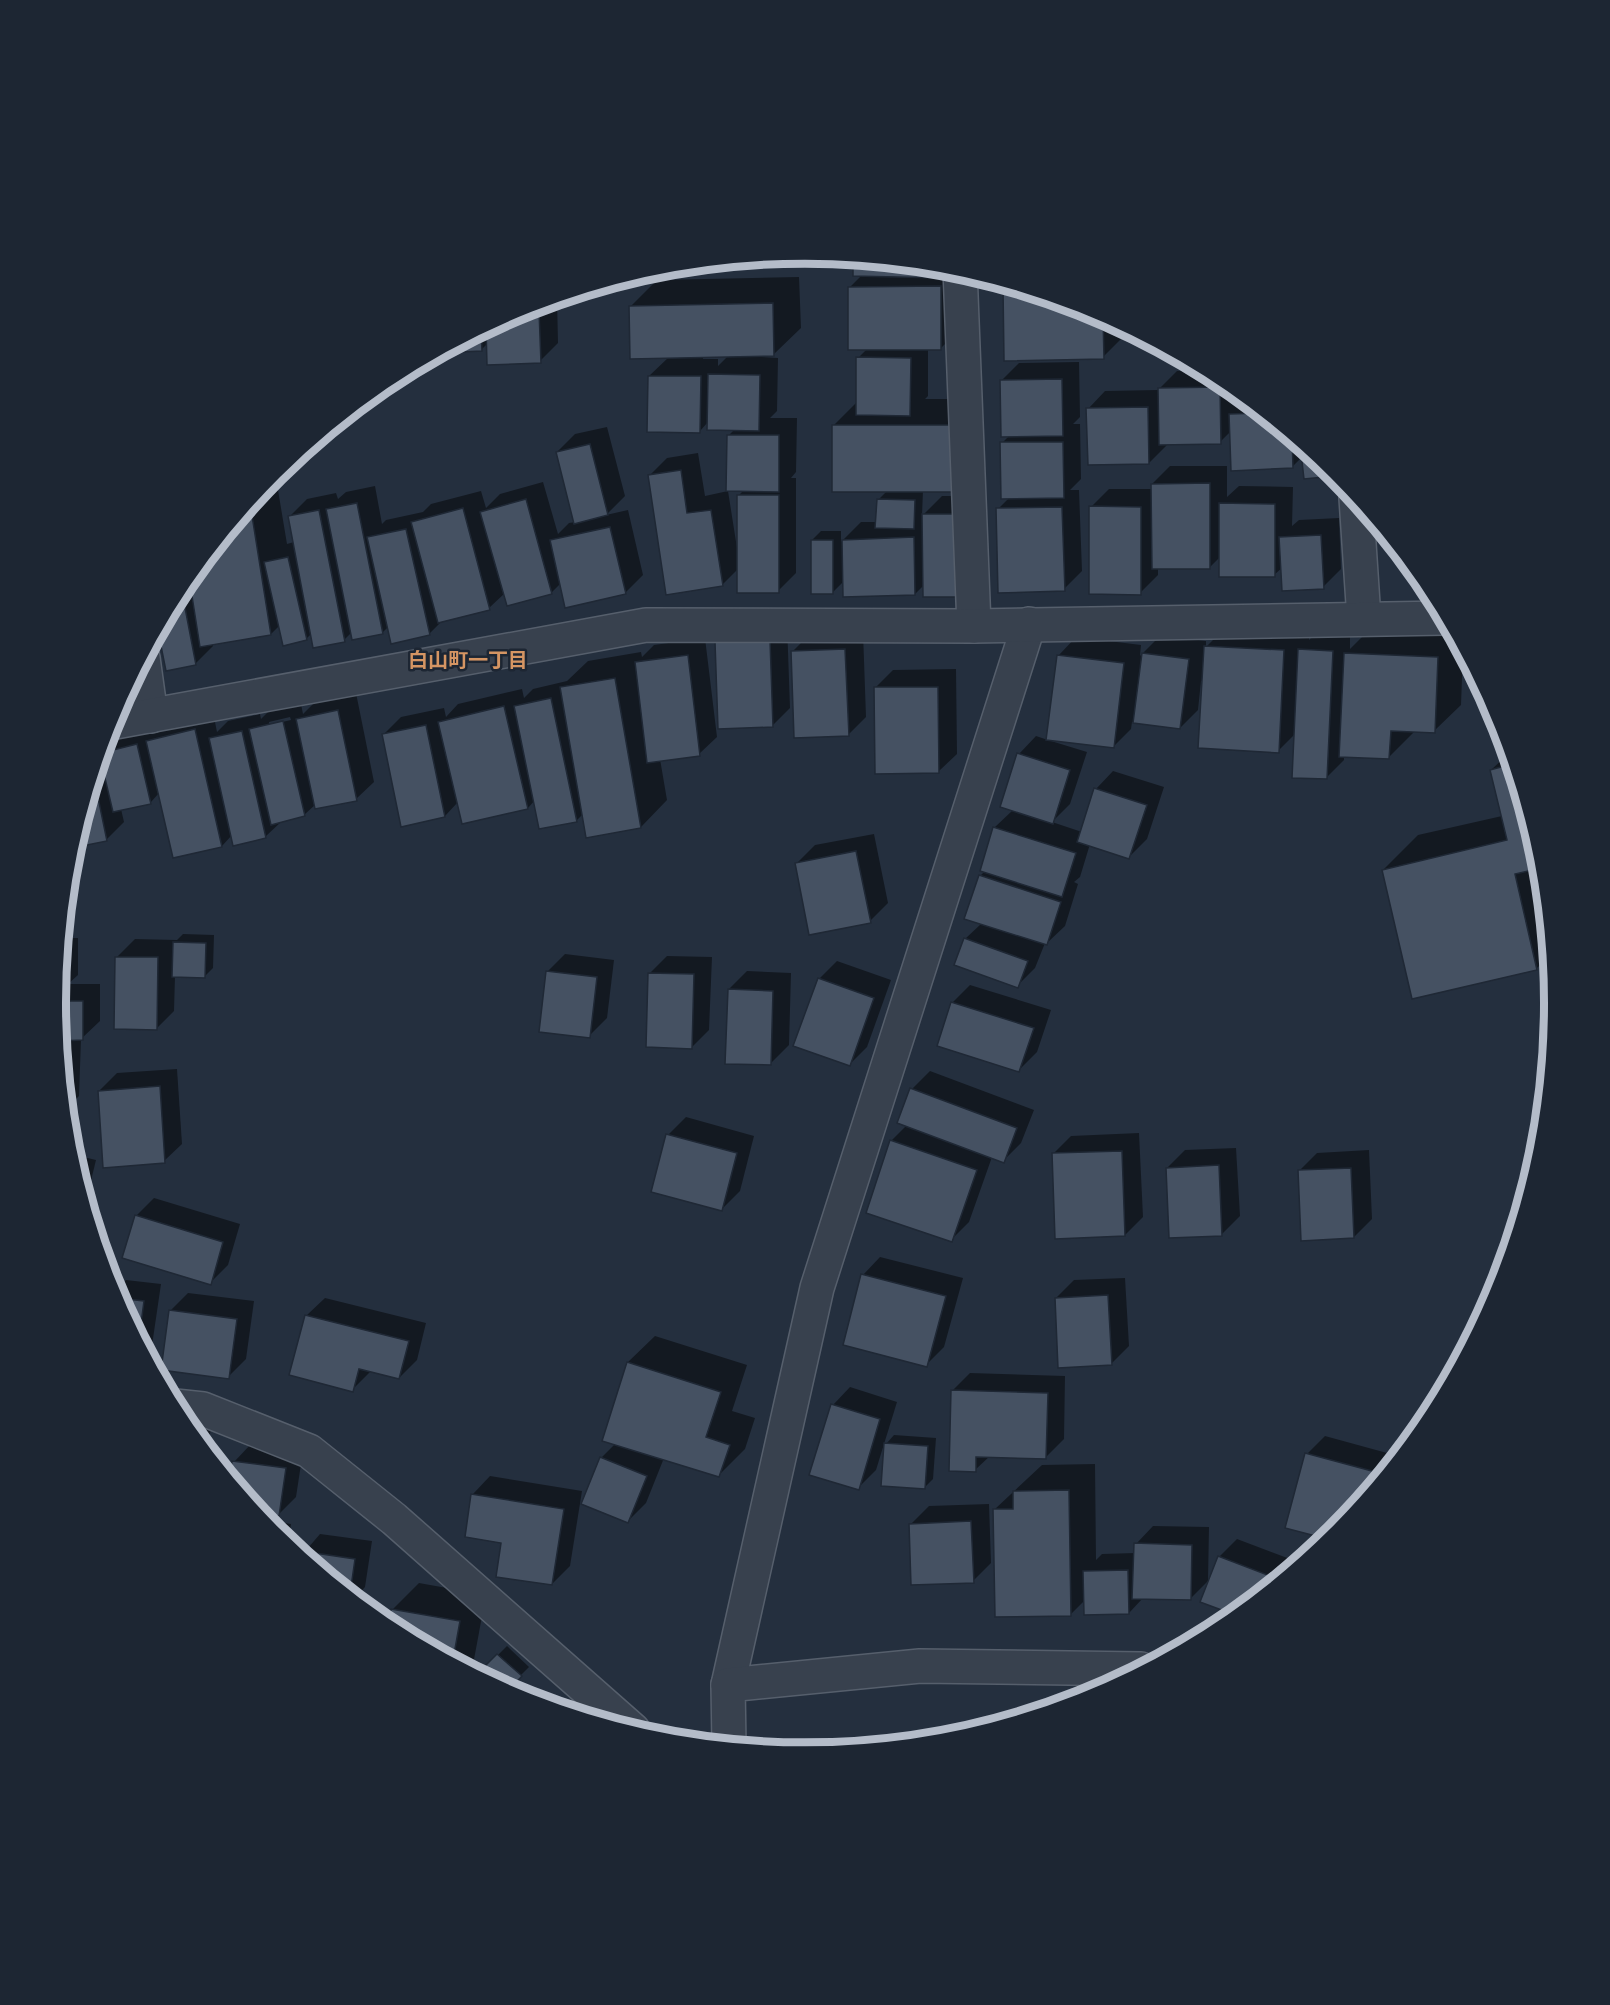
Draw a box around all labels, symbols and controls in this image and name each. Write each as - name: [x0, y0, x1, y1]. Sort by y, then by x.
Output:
- district label: 白山町一丁目: [408, 648, 528, 671]

